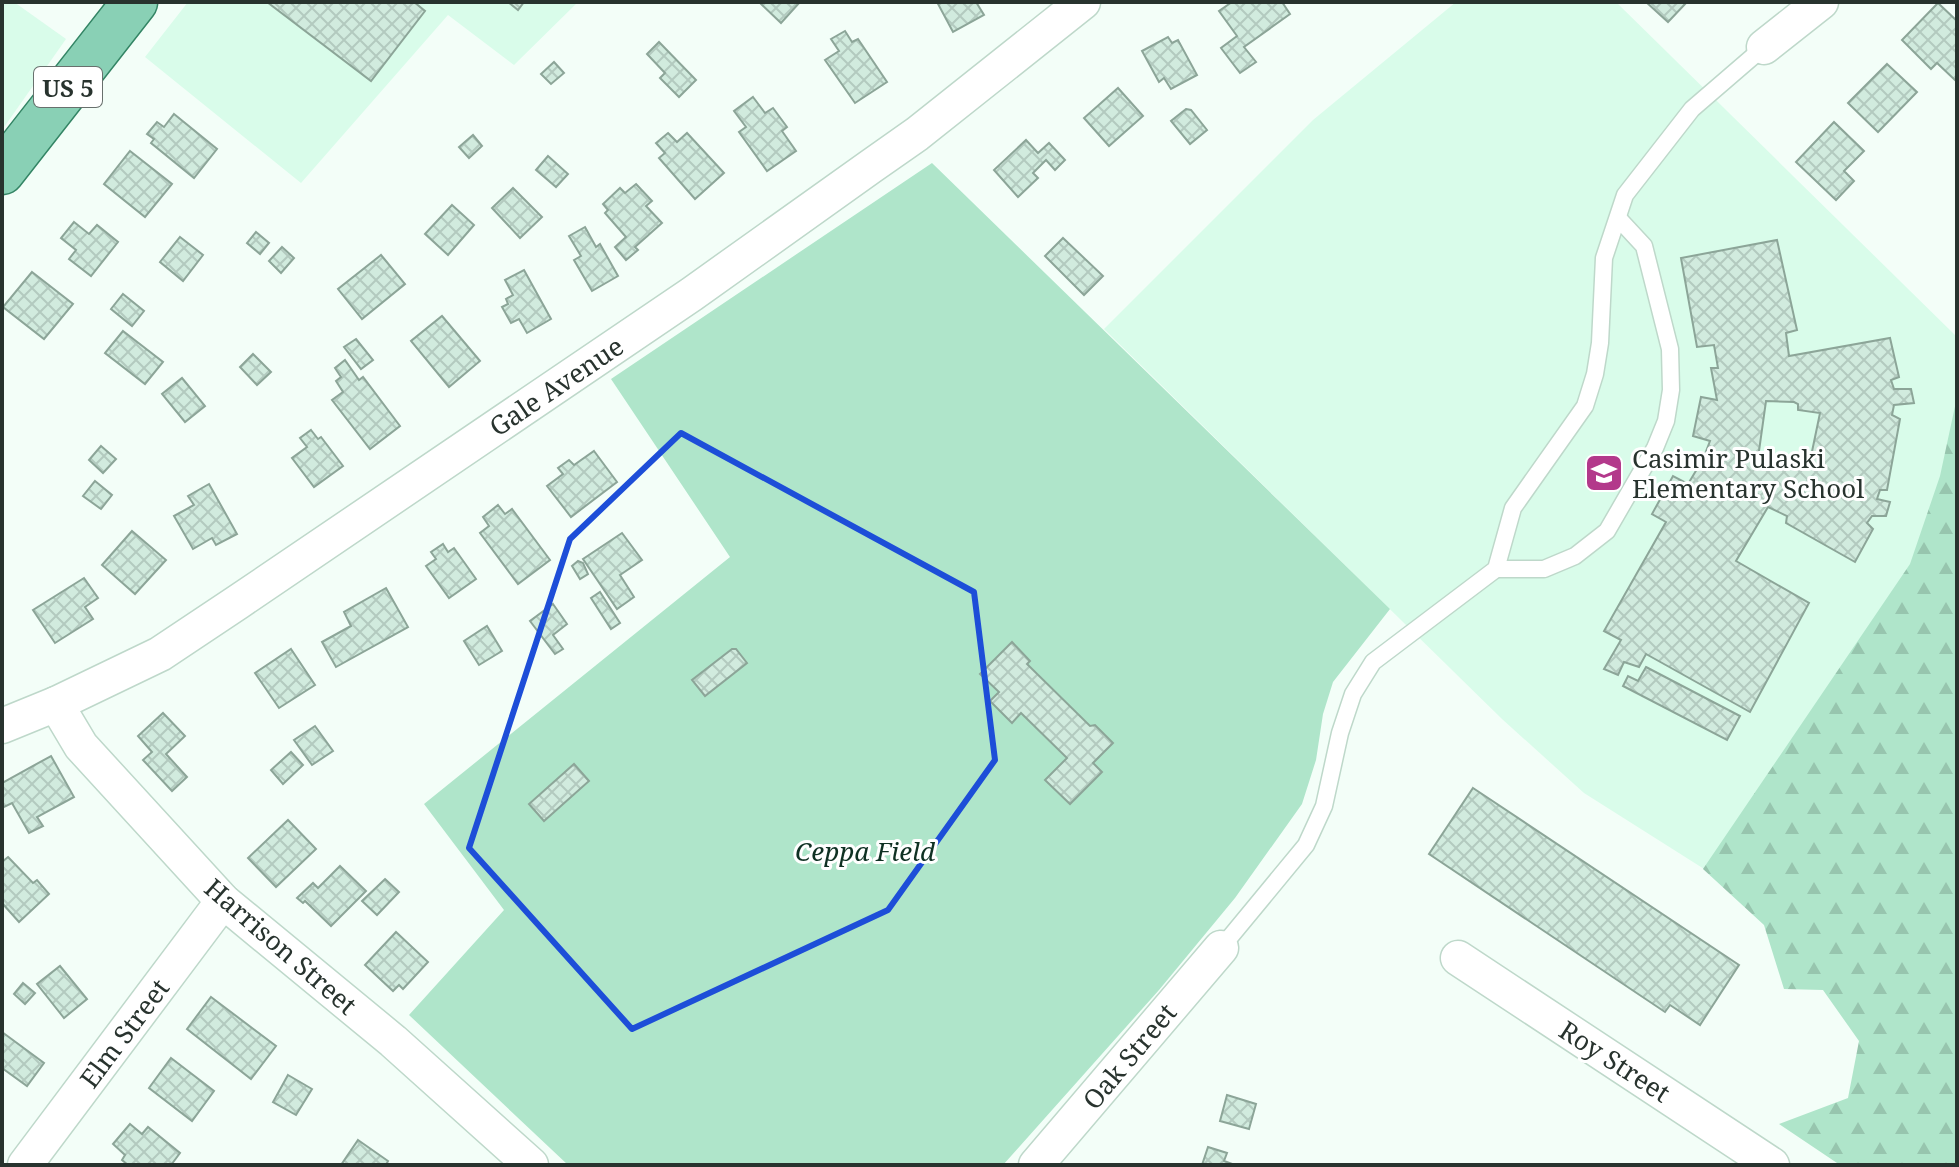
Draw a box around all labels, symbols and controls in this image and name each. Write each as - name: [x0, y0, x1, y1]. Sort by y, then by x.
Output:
- road number: US 5: [34, 67, 102, 107]
- street label: Gale Avenue: [482, 328, 630, 444]
- place label: Casimir Pulaski Elementary School: [1632, 440, 1864, 506]
- school or university icon: Casimir Pulaski Elementary School: [1583, 452, 1625, 494]
- park label: Ceppa Field: [795, 833, 936, 869]
- street label: Harrison Street: [197, 870, 365, 1022]
- street label: Elm Street: [71, 971, 177, 1095]
- street label: Oak Street: [1074, 995, 1184, 1117]
- street label: Roy Street: [1553, 1012, 1677, 1110]

